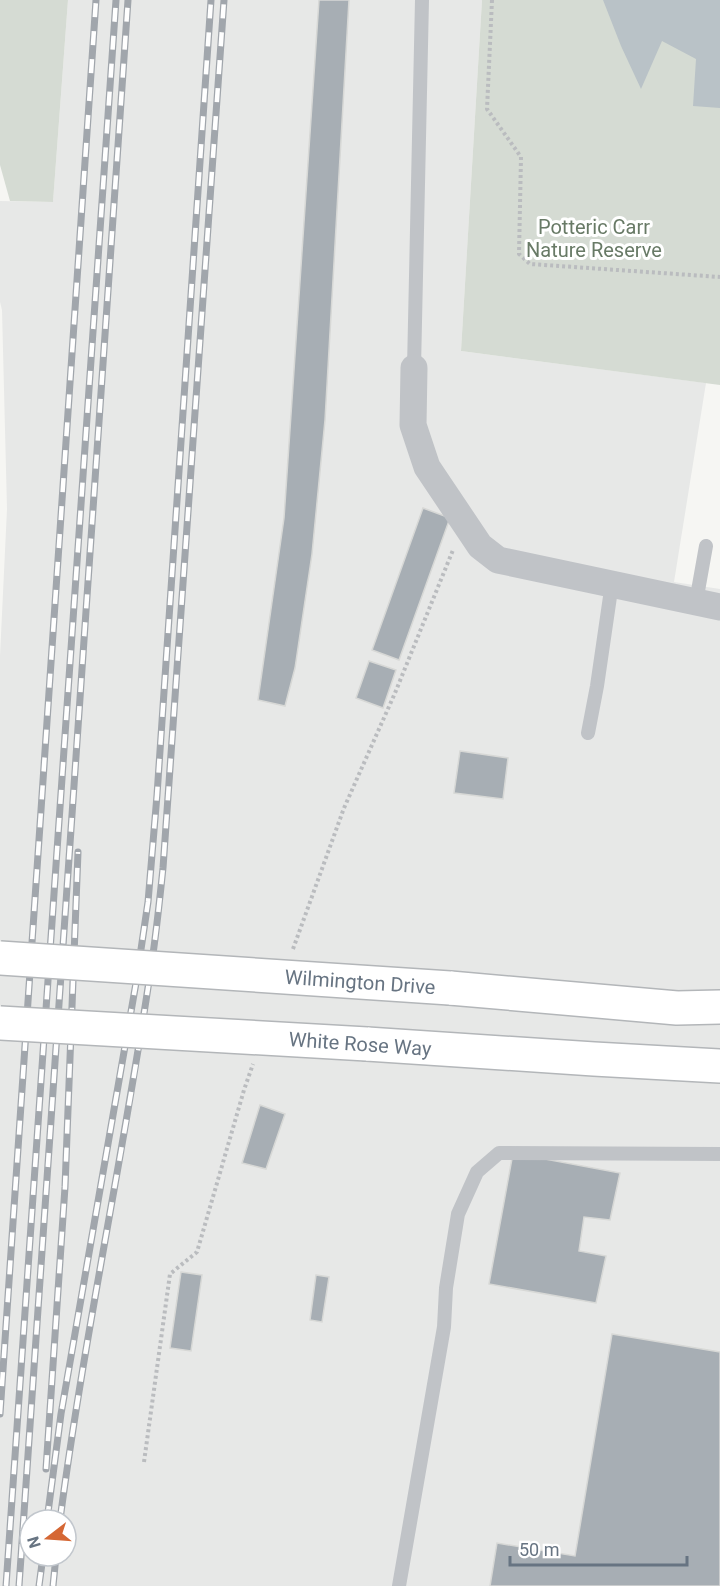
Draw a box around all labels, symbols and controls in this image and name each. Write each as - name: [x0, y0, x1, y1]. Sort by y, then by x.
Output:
- park label: Potteric Carr Nature Reserve: [526, 215, 662, 262]
- street label: Wilmington Drive: [284, 965, 436, 999]
- street label: White Rose Way: [288, 1027, 433, 1061]
- north arrow: [18, 1508, 78, 1568]
- scale bar: [510, 1529, 687, 1567]
- text: N: [23, 1534, 45, 1550]
- text: 50 m: [519, 1539, 559, 1560]

